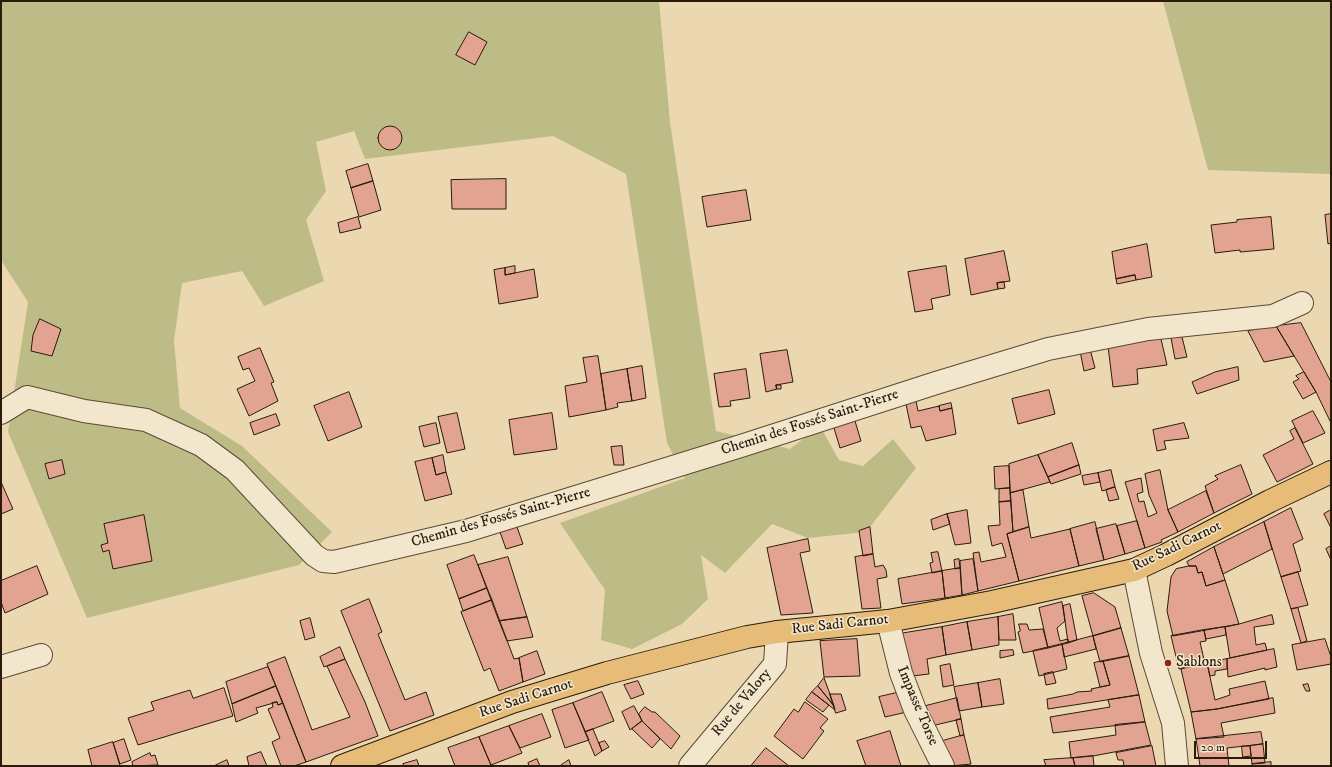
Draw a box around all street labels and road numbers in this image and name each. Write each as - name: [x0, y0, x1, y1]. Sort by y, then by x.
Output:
- street label: Chemin des Fossés Saint-Pierre: [719, 386, 901, 460]
- street label: Chemin des Fossés Saint-Pierre: [409, 484, 593, 552]
- street label: Rue Sadi Carnot: [1129, 518, 1225, 576]
- street label: Rue Sadi Carnot: [791, 611, 889, 639]
- street label: Impasse Torse: [892, 664, 942, 748]
- street label: Rue de Valory: [708, 665, 776, 741]
- street label: Rue Sadi Carnot: [477, 675, 575, 723]

